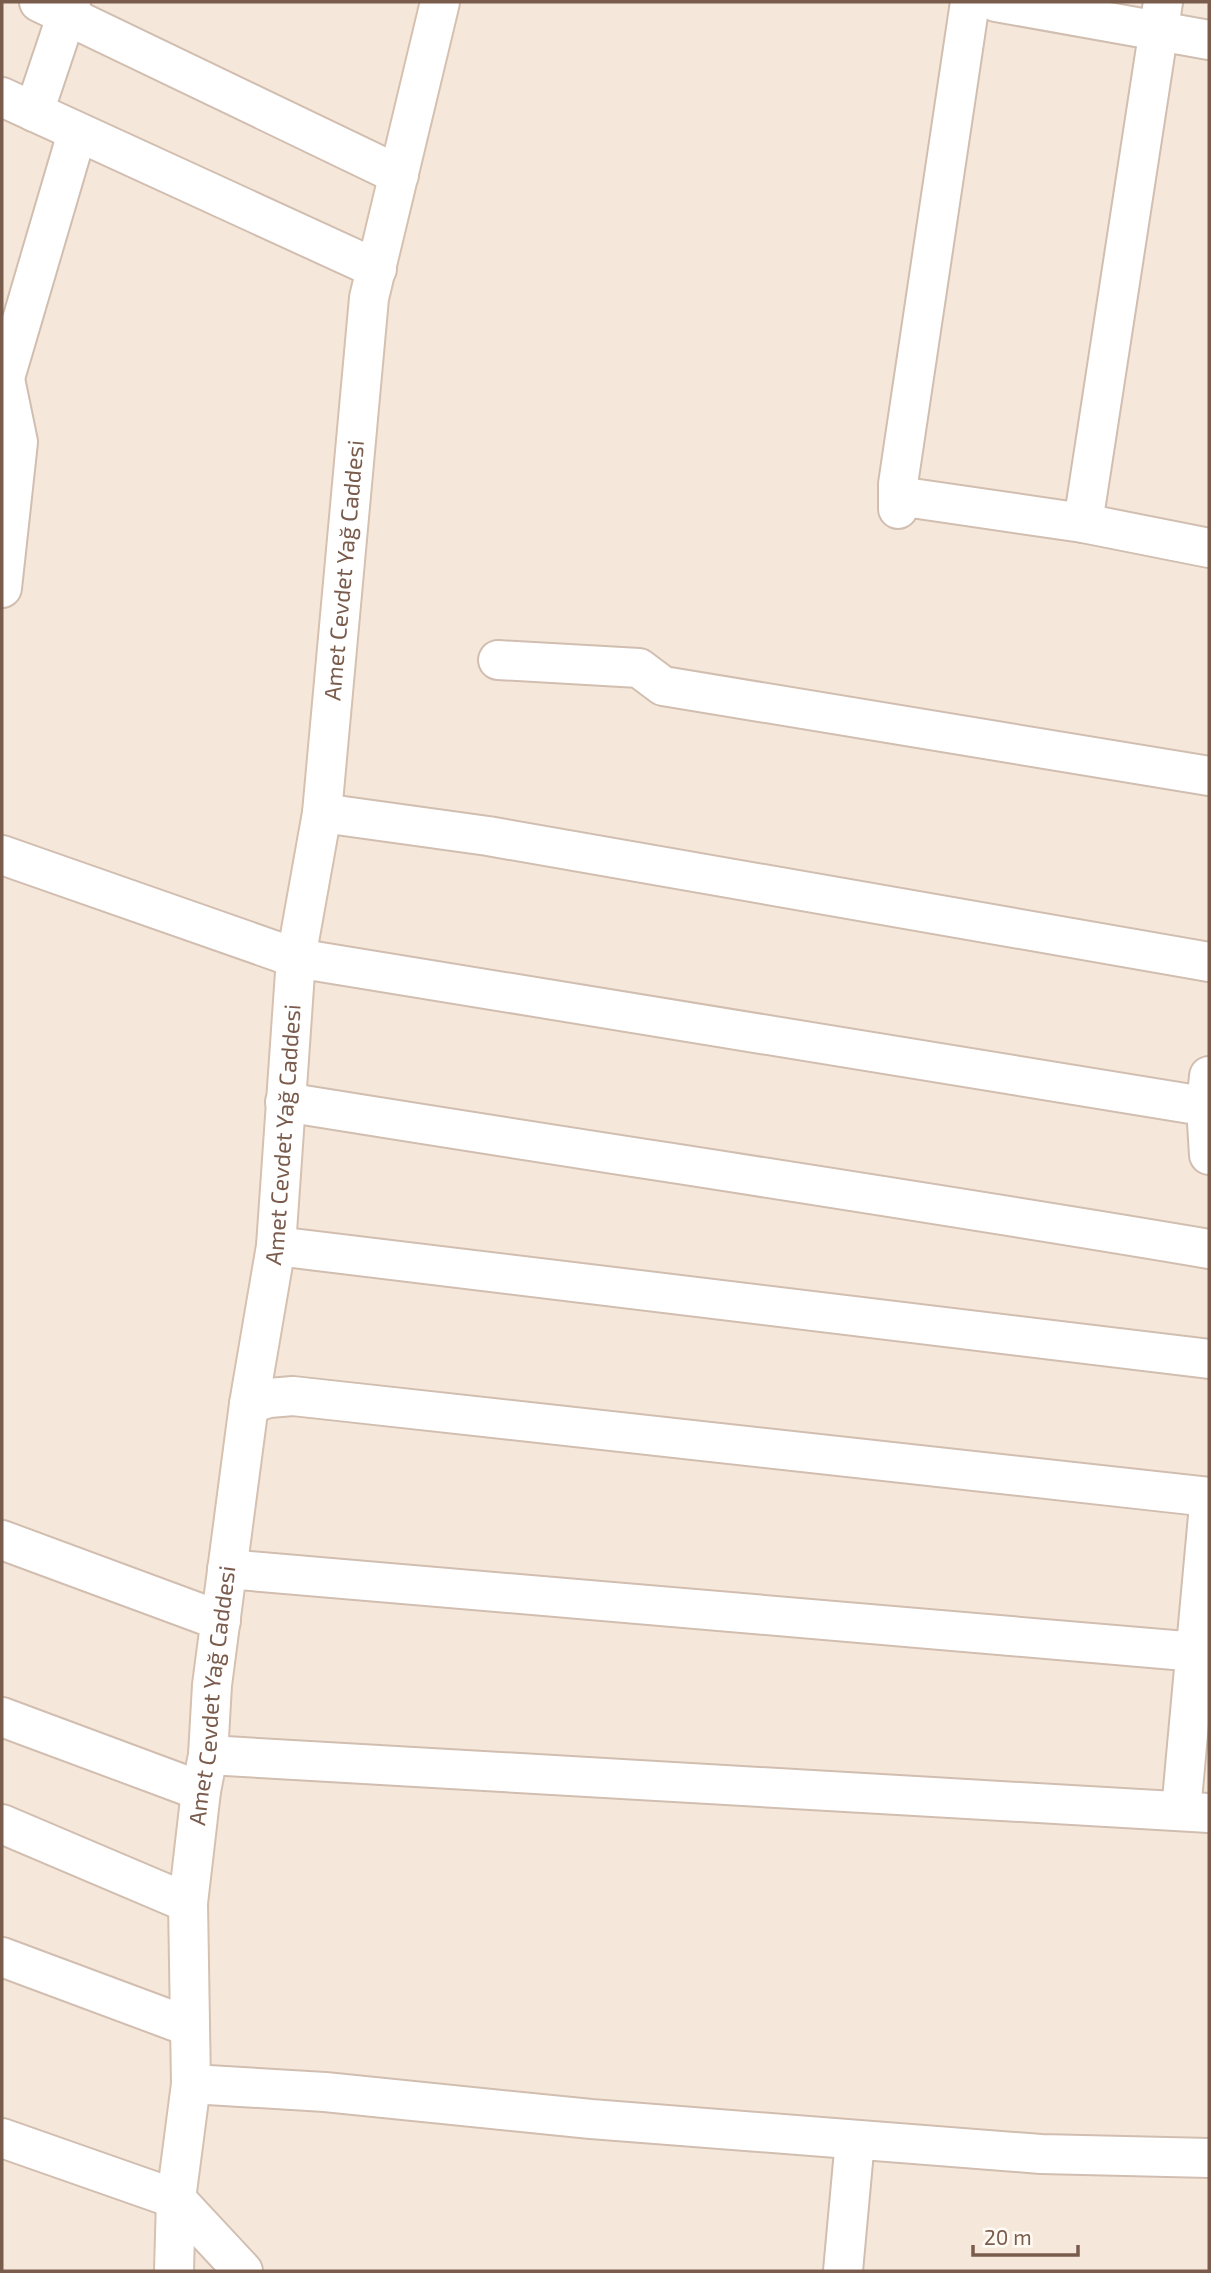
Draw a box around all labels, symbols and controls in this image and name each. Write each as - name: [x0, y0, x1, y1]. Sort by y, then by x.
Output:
- street label: Amet Cevdet Yağ Caddesi: [317, 439, 369, 702]
- street label: Amet Cevdet Yağ Caddesi: [258, 1003, 306, 1267]
- street label: Amet Cevdet Yağ Caddesi: [182, 1564, 241, 1827]
- scale bar: [973, 2214, 1078, 2258]
- text: 20 m: [984, 2224, 1032, 2249]

